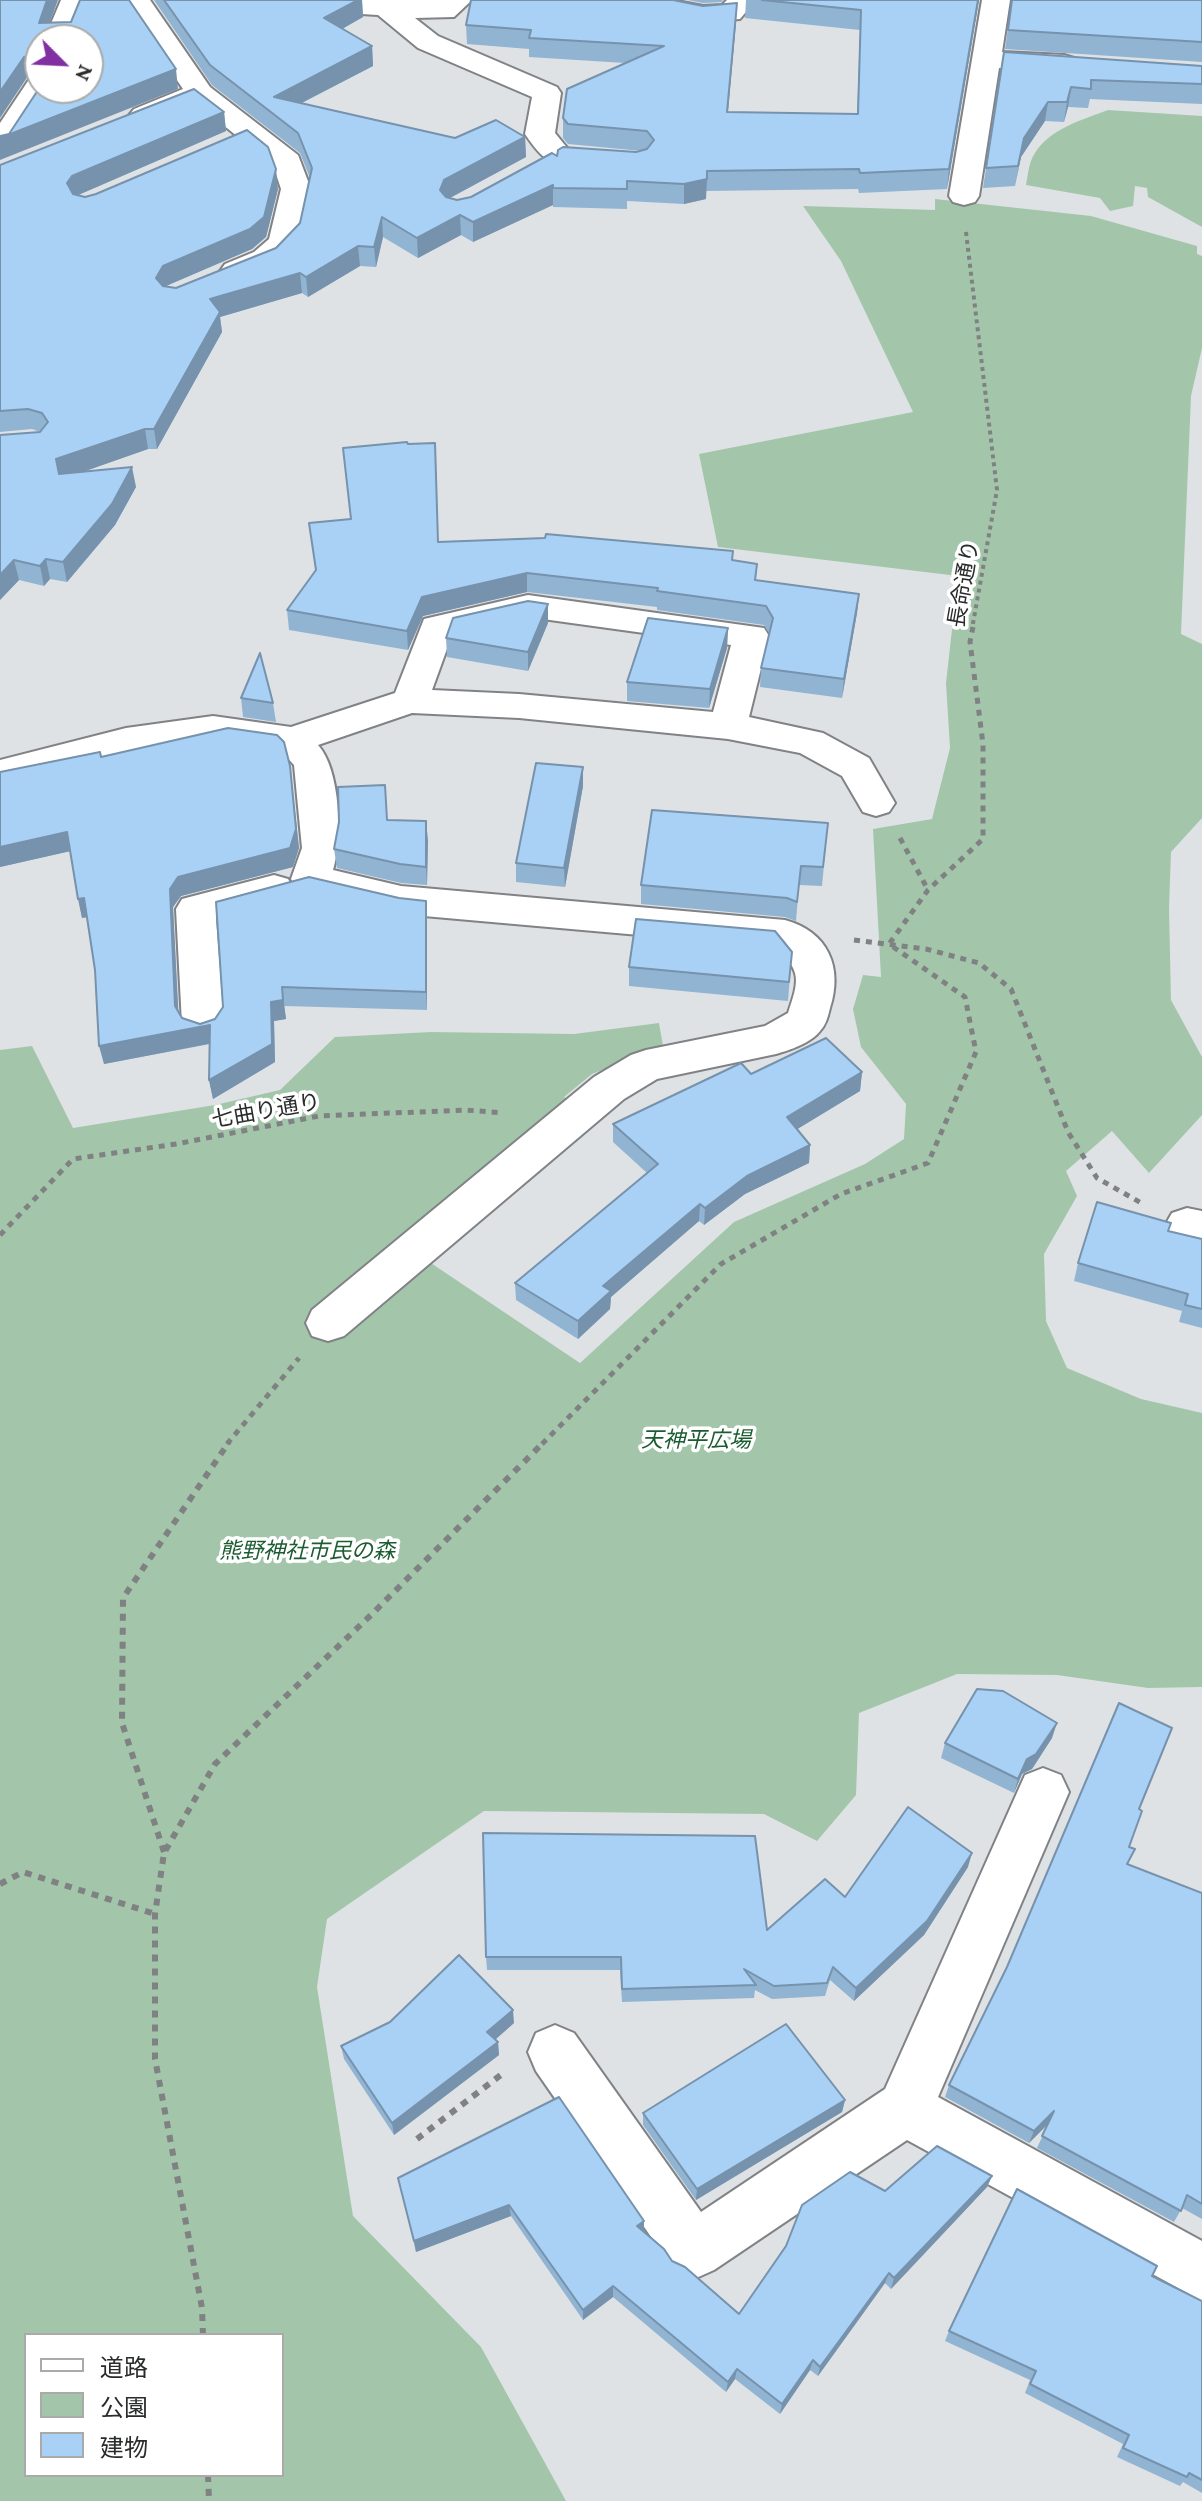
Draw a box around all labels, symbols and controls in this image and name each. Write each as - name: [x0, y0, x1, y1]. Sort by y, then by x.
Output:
- north arrow: [24, 24, 104, 104]
- text: N: [70, 61, 99, 85]
- street label: 長命通り: [943, 538, 985, 630]
- street label: 七曲り通り: [210, 1088, 322, 1134]
- park label: 天神平広場: [641, 1427, 751, 1453]
- park label: 熊野神社市民の森: [219, 1538, 395, 1564]
- legend: [24, 2333, 284, 2477]
- text: 道路: [100, 2354, 148, 2381]
- text: 公園: [100, 2394, 148, 2421]
- text: 建物: [100, 2434, 148, 2461]

